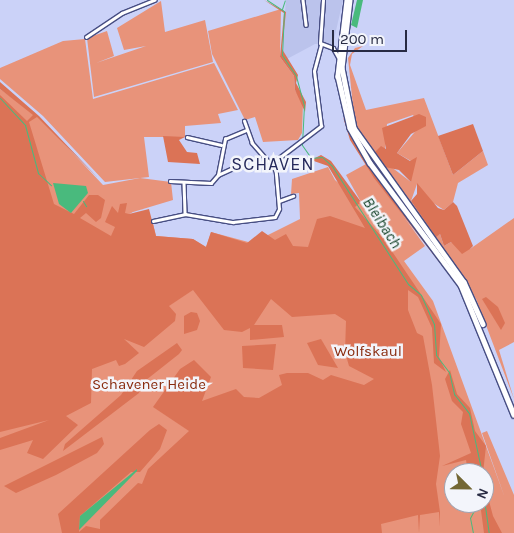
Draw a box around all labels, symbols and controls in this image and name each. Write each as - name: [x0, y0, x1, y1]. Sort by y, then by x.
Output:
- scale bar: [334, 20, 409, 52]
- text: 200 m: [340, 30, 384, 48]
- district label: SCHAVEN: [230, 153, 316, 175]
- water label: Bleibach: [358, 194, 406, 252]
- park label: Wolfskaul: [334, 343, 402, 361]
- park label: Schavener Heide: [92, 376, 206, 394]
- north arrow: [444, 463, 494, 513]
- text: N: [473, 486, 492, 502]

